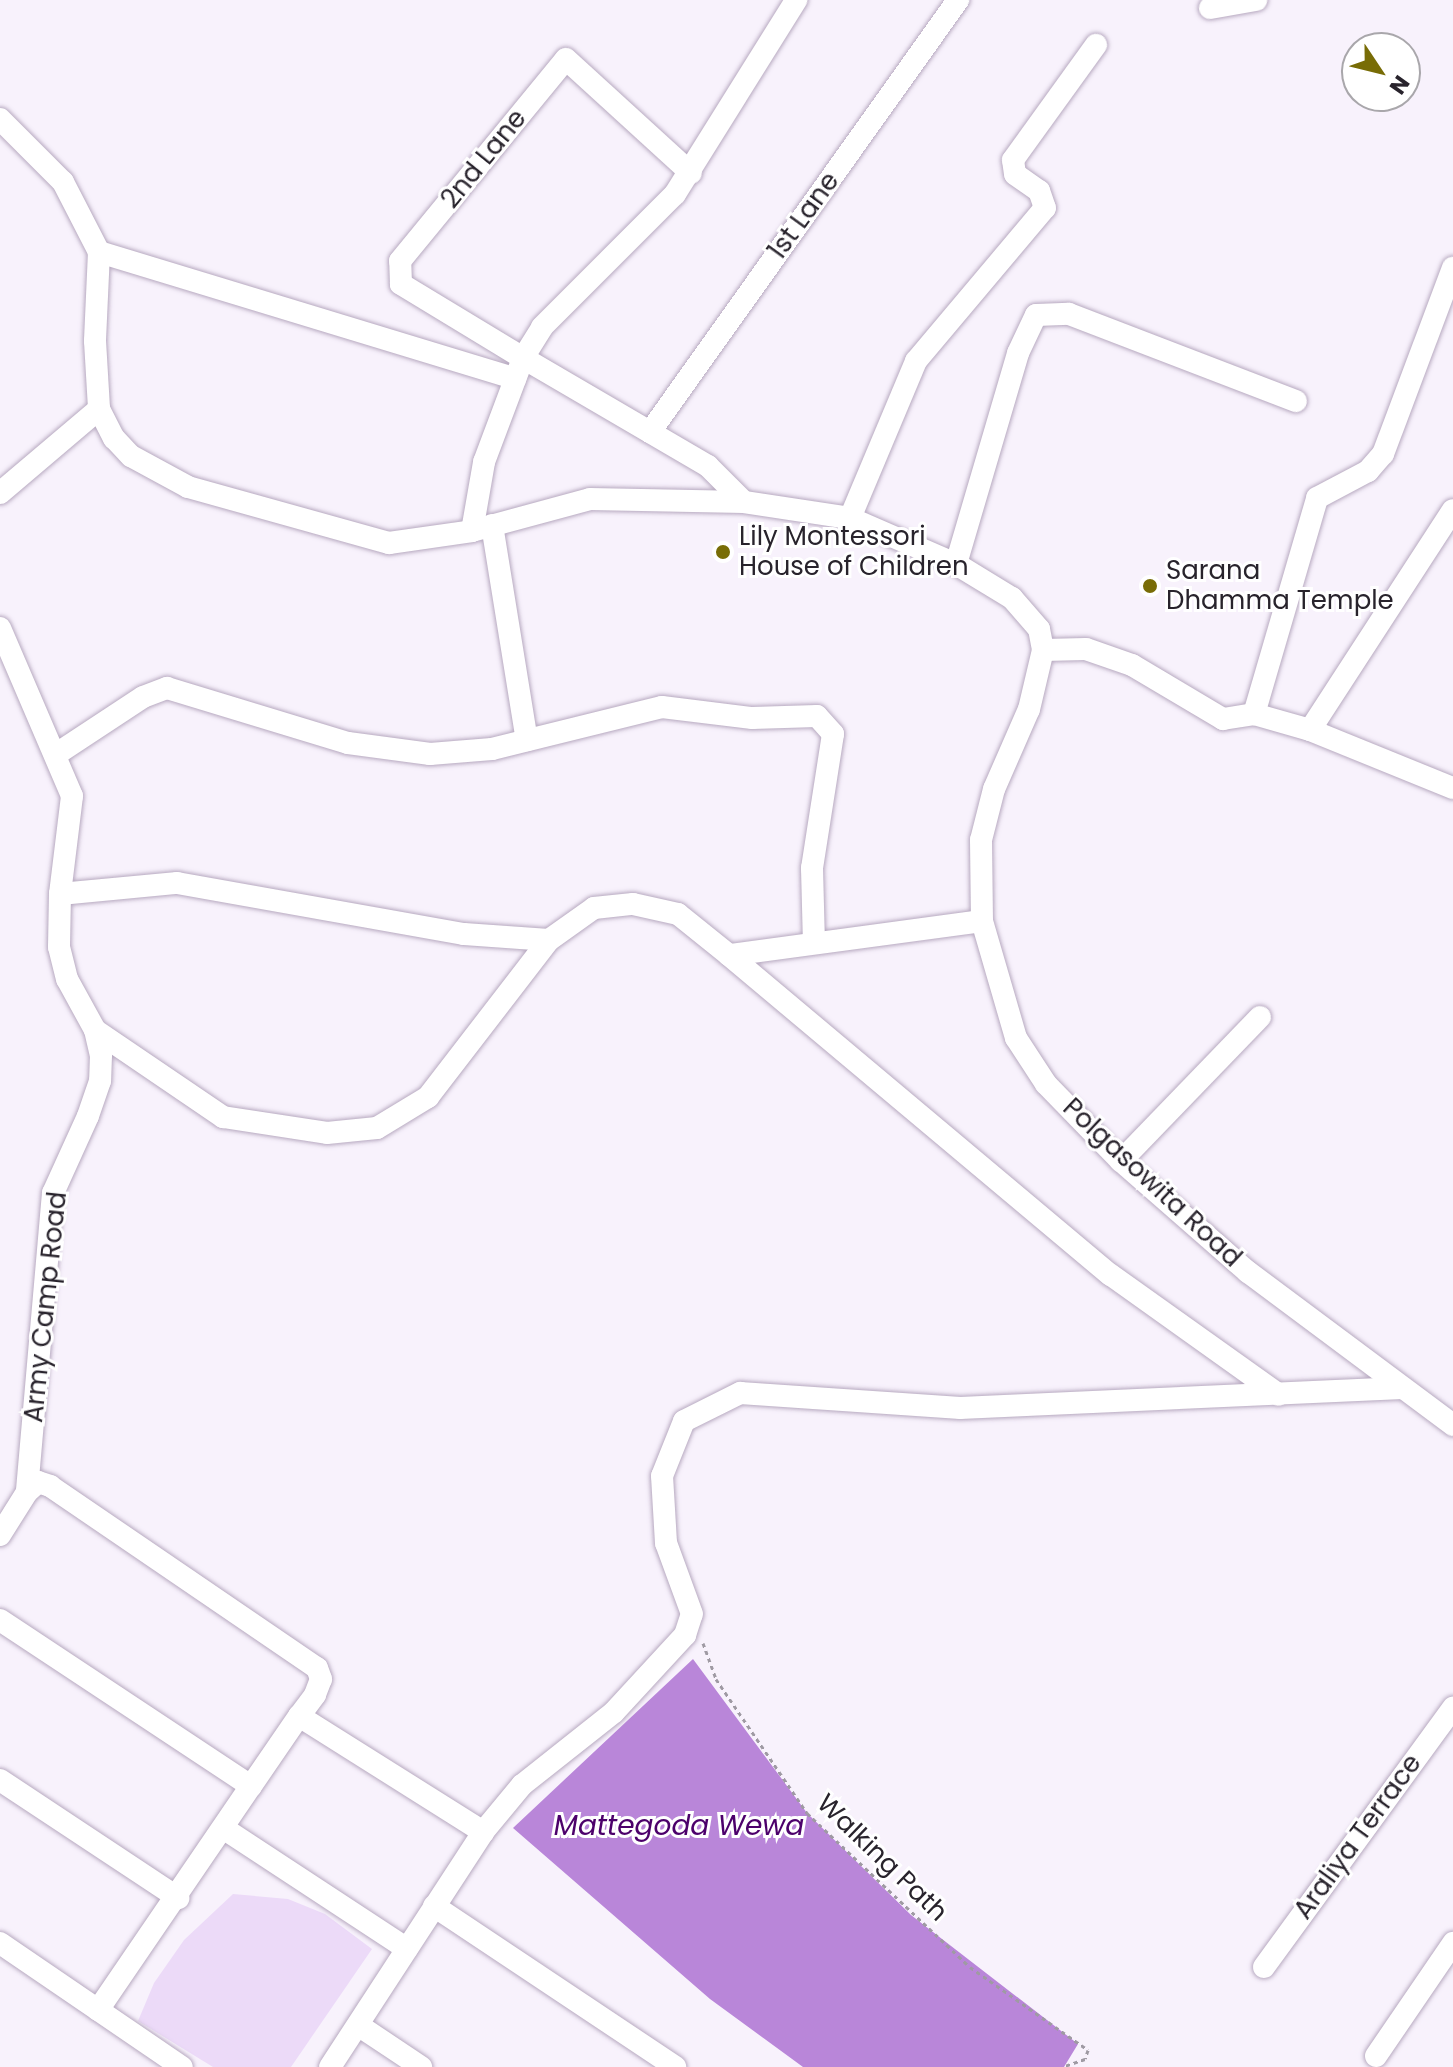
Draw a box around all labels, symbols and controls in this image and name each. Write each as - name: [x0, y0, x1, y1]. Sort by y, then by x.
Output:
- north arrow: [1341, 32, 1421, 112]
- text: N: [1382, 69, 1417, 101]
- street label: 2nd Lane: [435, 103, 533, 215]
- street label: 1st Lane: [762, 166, 846, 266]
- place label: Lily Montessori House of Children: [739, 521, 969, 582]
- marker: Lily Montessori House of Children: [714, 543, 732, 561]
- place label: Sarana Dhamma Temple: [1166, 555, 1394, 616]
- marker: Sarana Dhamma Temple: [1141, 577, 1159, 595]
- street label: Polgasowita Road: [1056, 1092, 1248, 1274]
- street label: Army Camp Road: [18, 1190, 74, 1424]
- street label: Araliya Terrace: [1288, 1749, 1428, 1925]
- street label: Walking Path: [810, 1788, 954, 1928]
- water label: Mattegoda Wewa: [554, 1809, 804, 1843]

